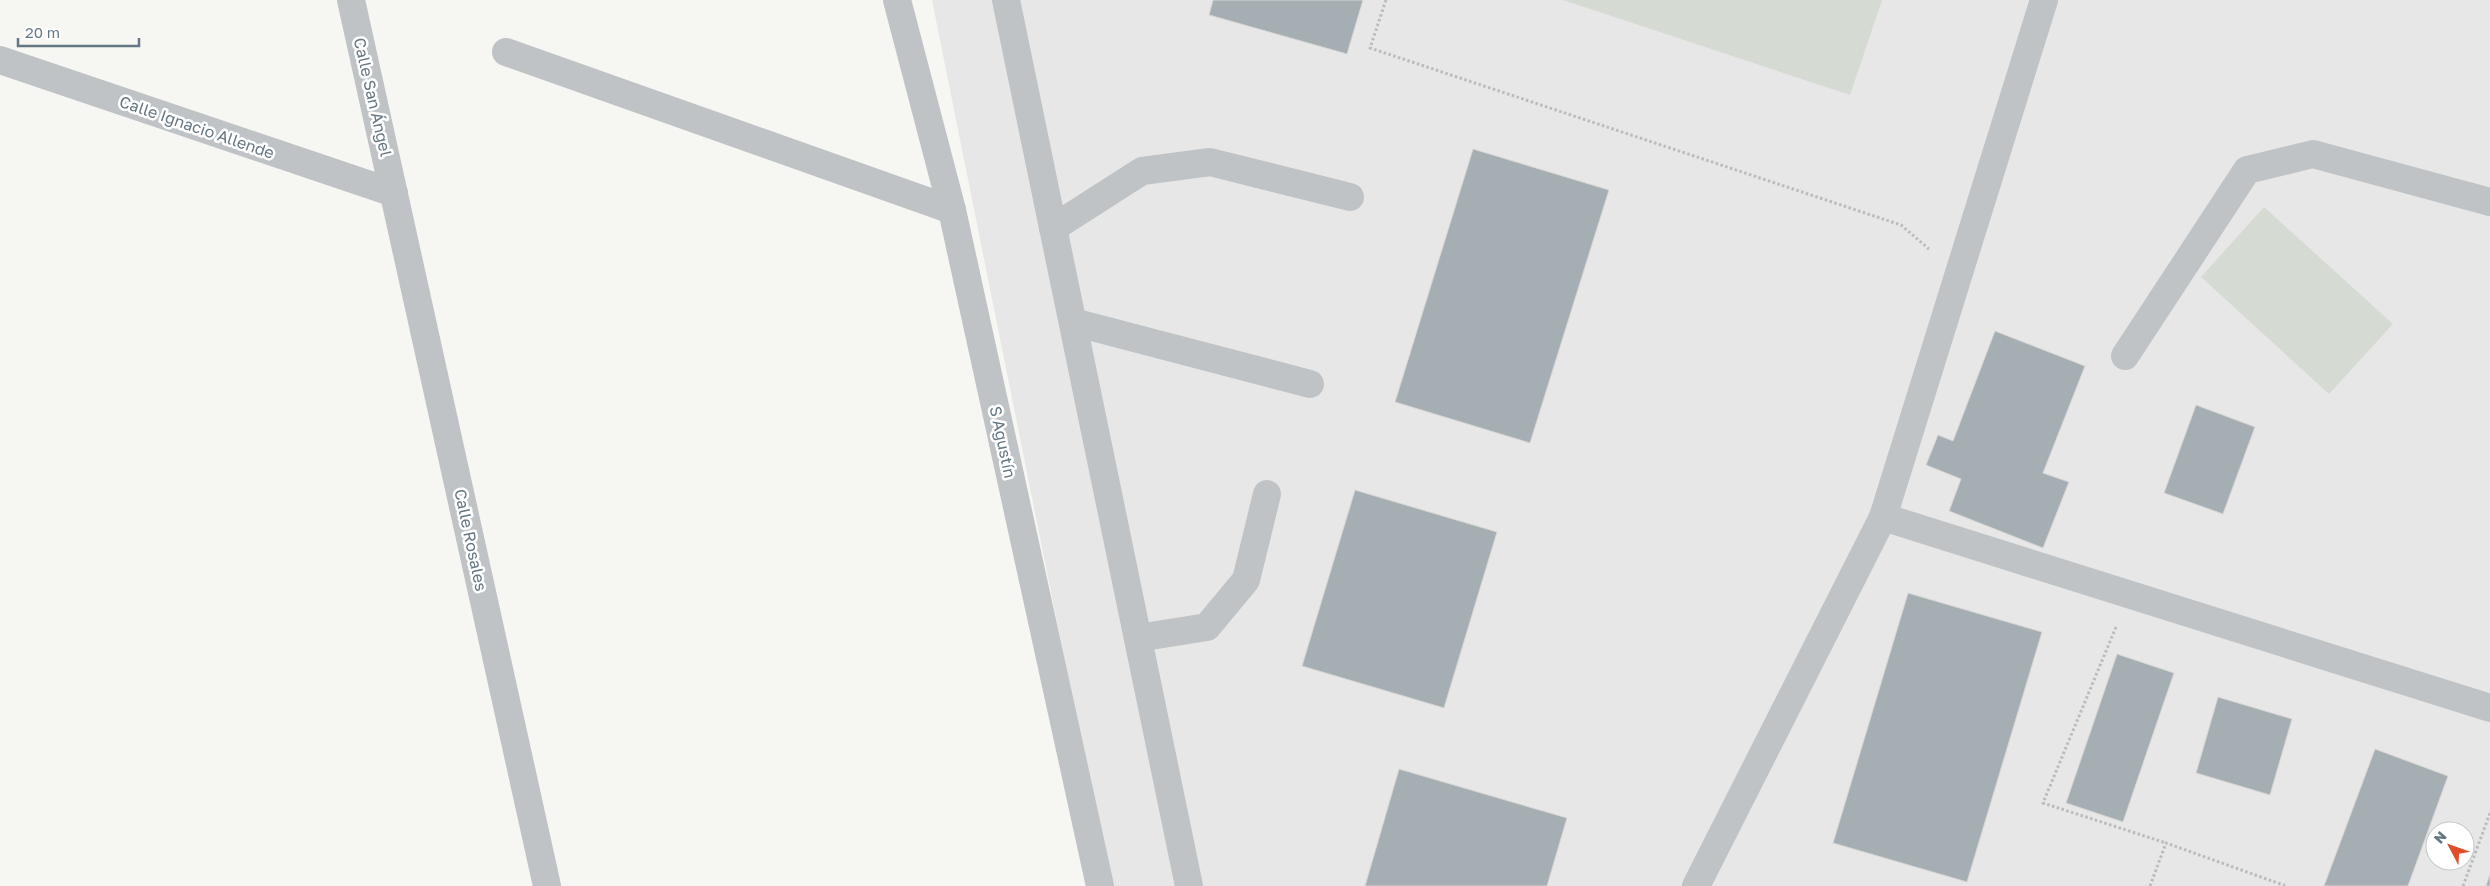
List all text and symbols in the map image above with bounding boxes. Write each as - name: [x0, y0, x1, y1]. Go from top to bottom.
- scale bar: [18, 15, 139, 47]
- text: 20 m: [25, 23, 60, 41]
- street label: Calle San Ángel: [350, 36, 396, 158]
- street label: Calle Ignacio Allende: [117, 91, 277, 163]
- street label: S Agustín: [986, 404, 1020, 480]
- street label: Calle Rosales: [450, 487, 492, 593]
- north arrow: [2425, 821, 2475, 871]
- text: N: [2430, 828, 2450, 847]

